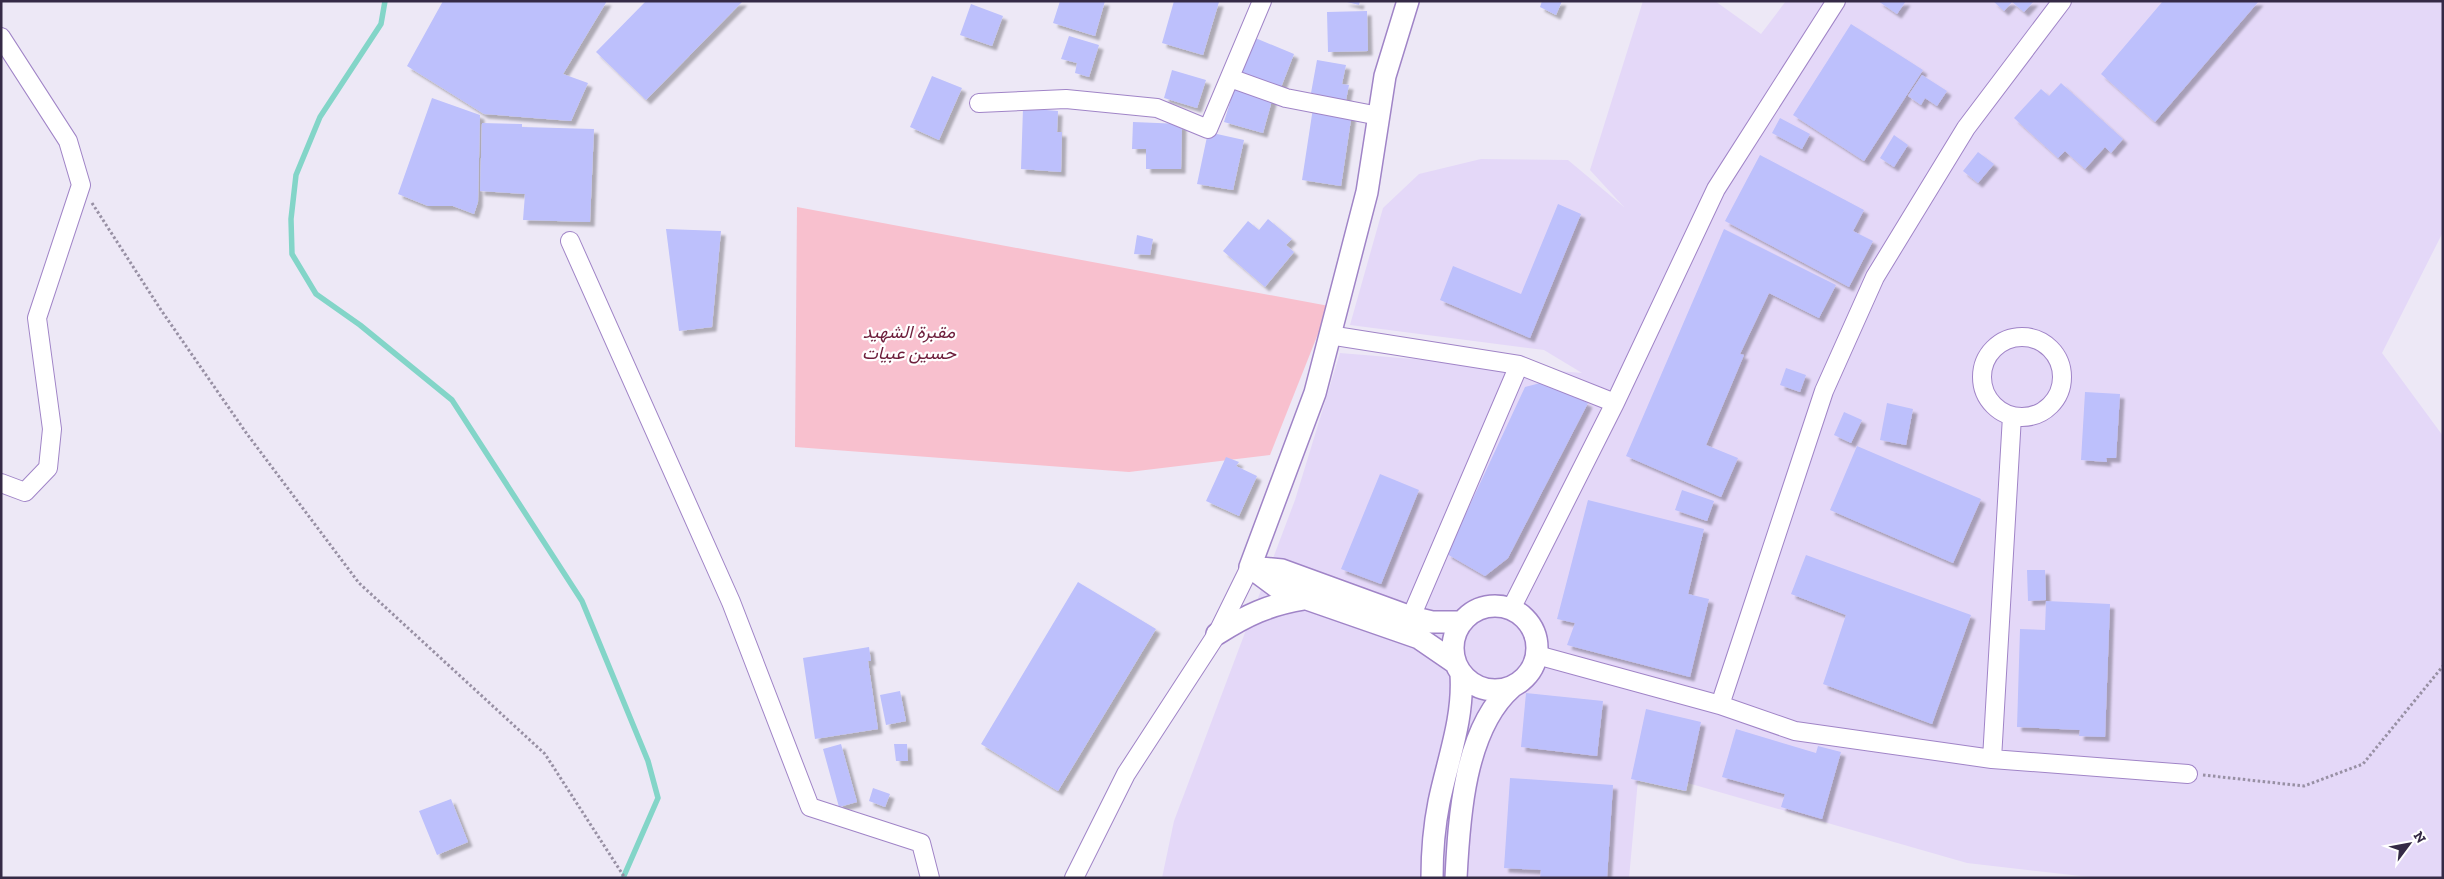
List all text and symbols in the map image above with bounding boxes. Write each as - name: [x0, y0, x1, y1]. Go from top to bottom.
- park label: مقبرة الشهيد حسين عبيات: [862, 321, 957, 364]
- north arrow: [2384, 819, 2434, 869]
- text: N: [2410, 828, 2430, 847]

